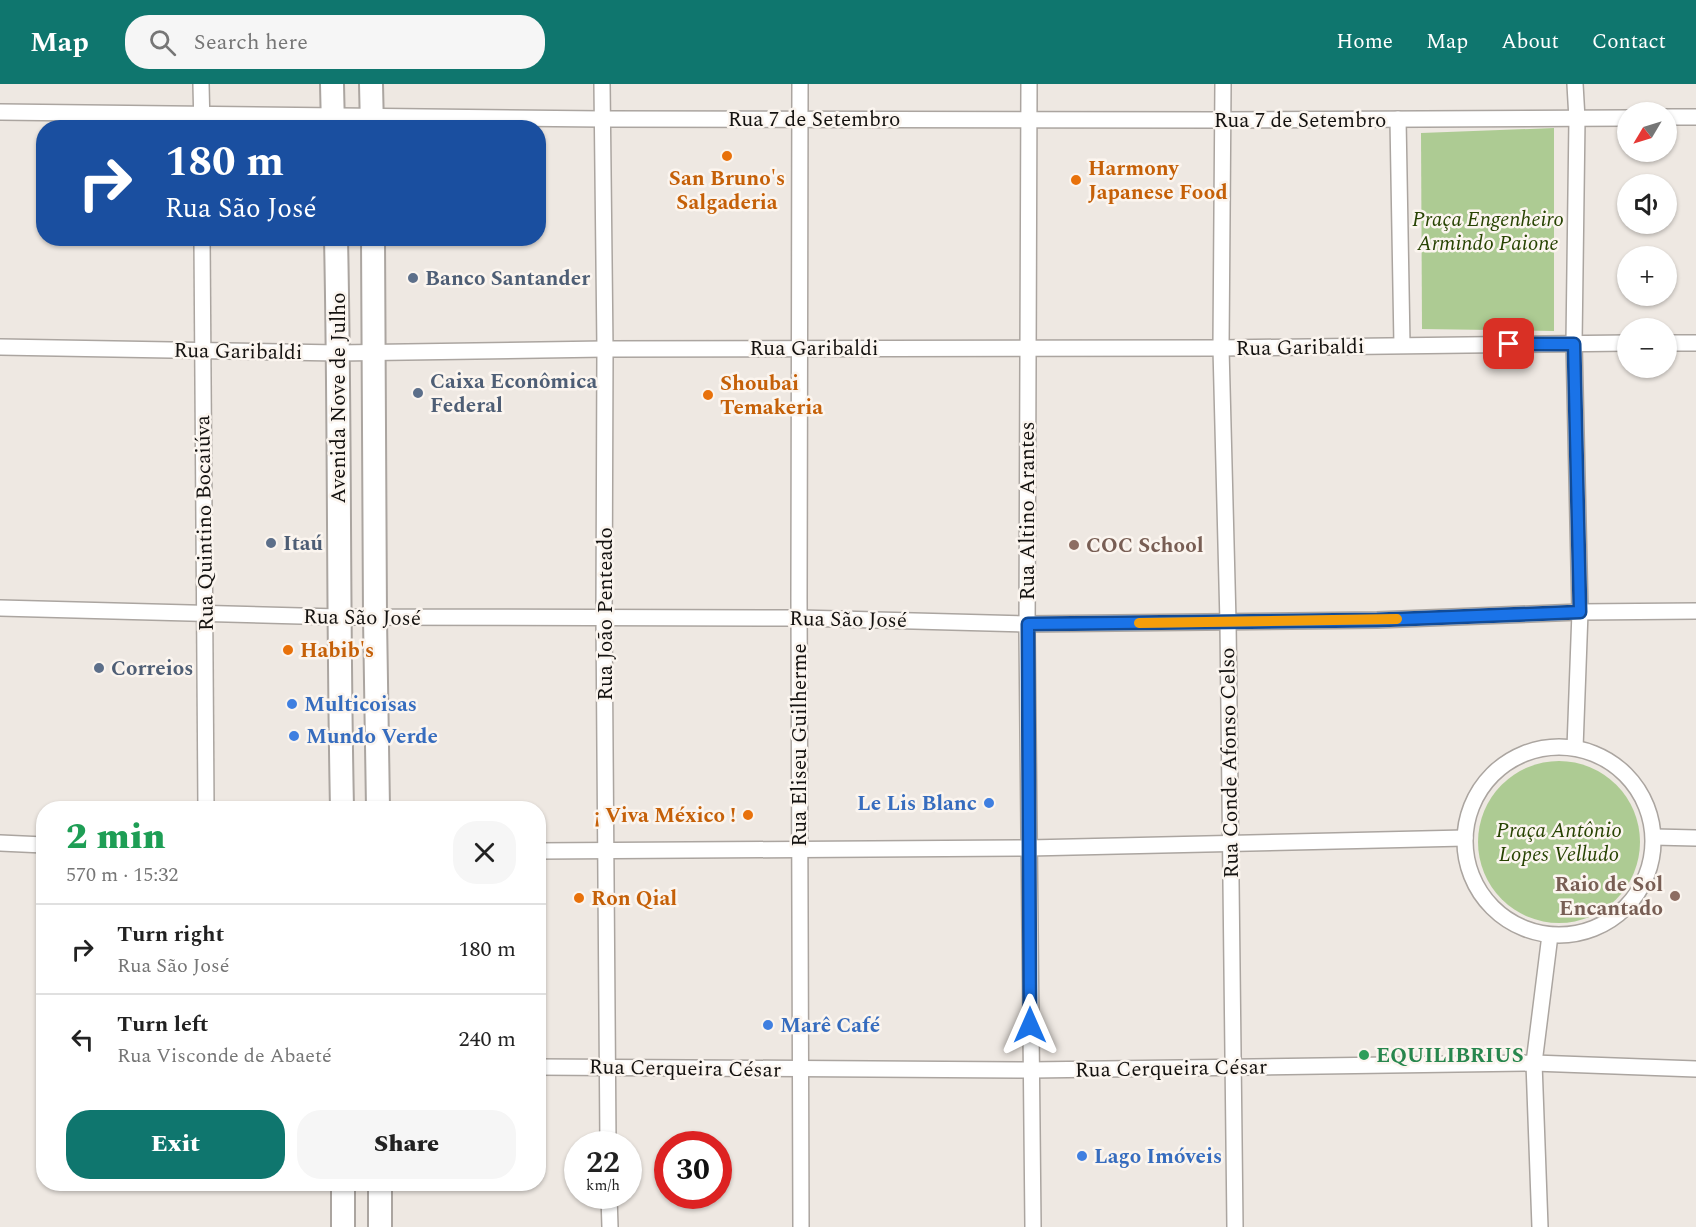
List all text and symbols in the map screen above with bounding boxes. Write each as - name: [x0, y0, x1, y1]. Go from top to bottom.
- search box: [125, 15, 545, 69]
- text: Map: [30, 21, 89, 64]
- icon: search: [146, 26, 179, 59]
- text: Search here: [194, 26, 308, 59]
- text: Home: [1336, 26, 1393, 58]
- text: Map: [1426, 26, 1468, 58]
- text: About: [1501, 26, 1559, 58]
- text: Contact: [1592, 26, 1666, 58]
- north arrow: [1617, 102, 1677, 162]
- map controls: [1617, 102, 1677, 378]
- street label: Rua 7 de Setembro: [728, 104, 900, 136]
- street label: Rua 7 de Setembro: [1214, 105, 1386, 137]
- text: 180 m: [165, 131, 284, 194]
- icon: right: [66, 144, 144, 222]
- marker: San Bruno's Salgaderia: [720, 149, 734, 163]
- place label: Harmony Japanese Food: [1088, 153, 1228, 209]
- place label: San Bruno's Salgaderia: [669, 163, 785, 219]
- marker: Harmony Japanese Food: [1069, 173, 1083, 187]
- button: sound: [1617, 174, 1677, 234]
- text: Rua São José: [165, 188, 317, 230]
- park label: Praça Engenheiro Armindo Paione: [1412, 204, 1564, 260]
- button: +: [1617, 246, 1677, 306]
- place label: Banco Santander: [425, 263, 590, 295]
- marker: Banco Santander: [406, 271, 420, 285]
- street label: Avenida Nove de Julho: [323, 292, 355, 504]
- pin: [1483, 318, 1534, 369]
- button: −: [1617, 318, 1677, 378]
- icon: arrive: [1492, 327, 1525, 360]
- street label: Rua Garibaldi: [1235, 331, 1365, 365]
- street label: Rua Garibaldi: [749, 333, 879, 365]
- street label: Rua Garibaldi: [173, 335, 303, 369]
- place label: Caixa Econômica Federal: [430, 366, 597, 422]
- place label: Shoubai Temakeria: [720, 368, 823, 424]
- marker: Caixa Econômica Federal: [411, 386, 425, 400]
- marker: Shoubai Temakeria: [701, 388, 715, 402]
- street label: Rua Quintino Bocaiúva: [187, 414, 223, 631]
- street label: Rua Altino Arantes: [1012, 421, 1044, 601]
- street label: Rua João Penteado: [590, 527, 622, 701]
- place label: Itaú: [283, 528, 324, 560]
- place label: COC School: [1086, 530, 1204, 562]
- marker: Itaú: [264, 536, 278, 550]
- marker: COC School: [1067, 538, 1081, 552]
- street label: Rua São José: [303, 601, 421, 635]
- street label: Rua São José: [789, 603, 907, 637]
- place label: Habib's: [300, 635, 374, 667]
- marker: Habib's: [281, 643, 295, 657]
- street label: Rua Eliseu Guilherme: [784, 643, 816, 847]
- street label: Rua Conde Afonso Celso: [1212, 647, 1248, 879]
- place label: Correios: [111, 653, 193, 685]
- marker: Correios: [92, 661, 106, 675]
- place label: Multicoisas: [304, 689, 417, 721]
- marker: Multicoisas: [285, 697, 299, 711]
- place label: Mundo Verde: [306, 721, 438, 753]
- marker: Mundo Verde: [287, 729, 301, 743]
- place label: Le Lis Blanc: [857, 788, 977, 820]
- marker: Le Lis Blanc: [982, 796, 996, 810]
- place label: ¡ Viva México !: [594, 800, 736, 832]
- marker: ¡ Viva México !: [741, 808, 755, 822]
- text: 2 min: [66, 810, 166, 865]
- park label: Praça Antônio Lopes Velludo: [1496, 815, 1622, 871]
- button: close: [453, 821, 516, 884]
- text: 570 m · 15:32: [66, 860, 178, 890]
- place label: Raio de Sol Encantado: [1555, 869, 1663, 925]
- place label: Ron Qial: [591, 883, 677, 915]
- marker: Raio de Sol Encantado: [1668, 889, 1682, 903]
- marker: Ron Qial: [572, 891, 586, 905]
- text: Turn right: [117, 918, 224, 951]
- icon: right: [66, 933, 99, 966]
- text: 180 m: [459, 933, 516, 966]
- text: Rua São José: [117, 951, 229, 981]
- position arrow: [998, 993, 1062, 1057]
- text: Turn left: [117, 1008, 209, 1041]
- place label: Marê Café: [780, 1010, 880, 1042]
- marker: Marê Café: [761, 1018, 775, 1032]
- icon: left: [66, 1023, 99, 1056]
- text: 240 m: [459, 1023, 516, 1056]
- place label: EQUILIBRIUS: [1376, 1040, 1524, 1072]
- text: Rua Visconde de Abaeté: [117, 1041, 332, 1071]
- marker: EQUILIBRIUS: [1357, 1048, 1371, 1062]
- street label: Rua Cerqueira César: [589, 1051, 781, 1087]
- street label: Rua Cerqueira César: [1075, 1051, 1267, 1087]
- button: Exit: [66, 1110, 285, 1179]
- button: Share: [297, 1110, 516, 1179]
- speed limit sign: 30: [654, 1131, 732, 1209]
- text: 22: [586, 1140, 620, 1186]
- place label: Lago Imóveis: [1094, 1141, 1222, 1173]
- marker: Lago Imóveis: [1075, 1149, 1089, 1163]
- text: km/h: [586, 1174, 620, 1197]

